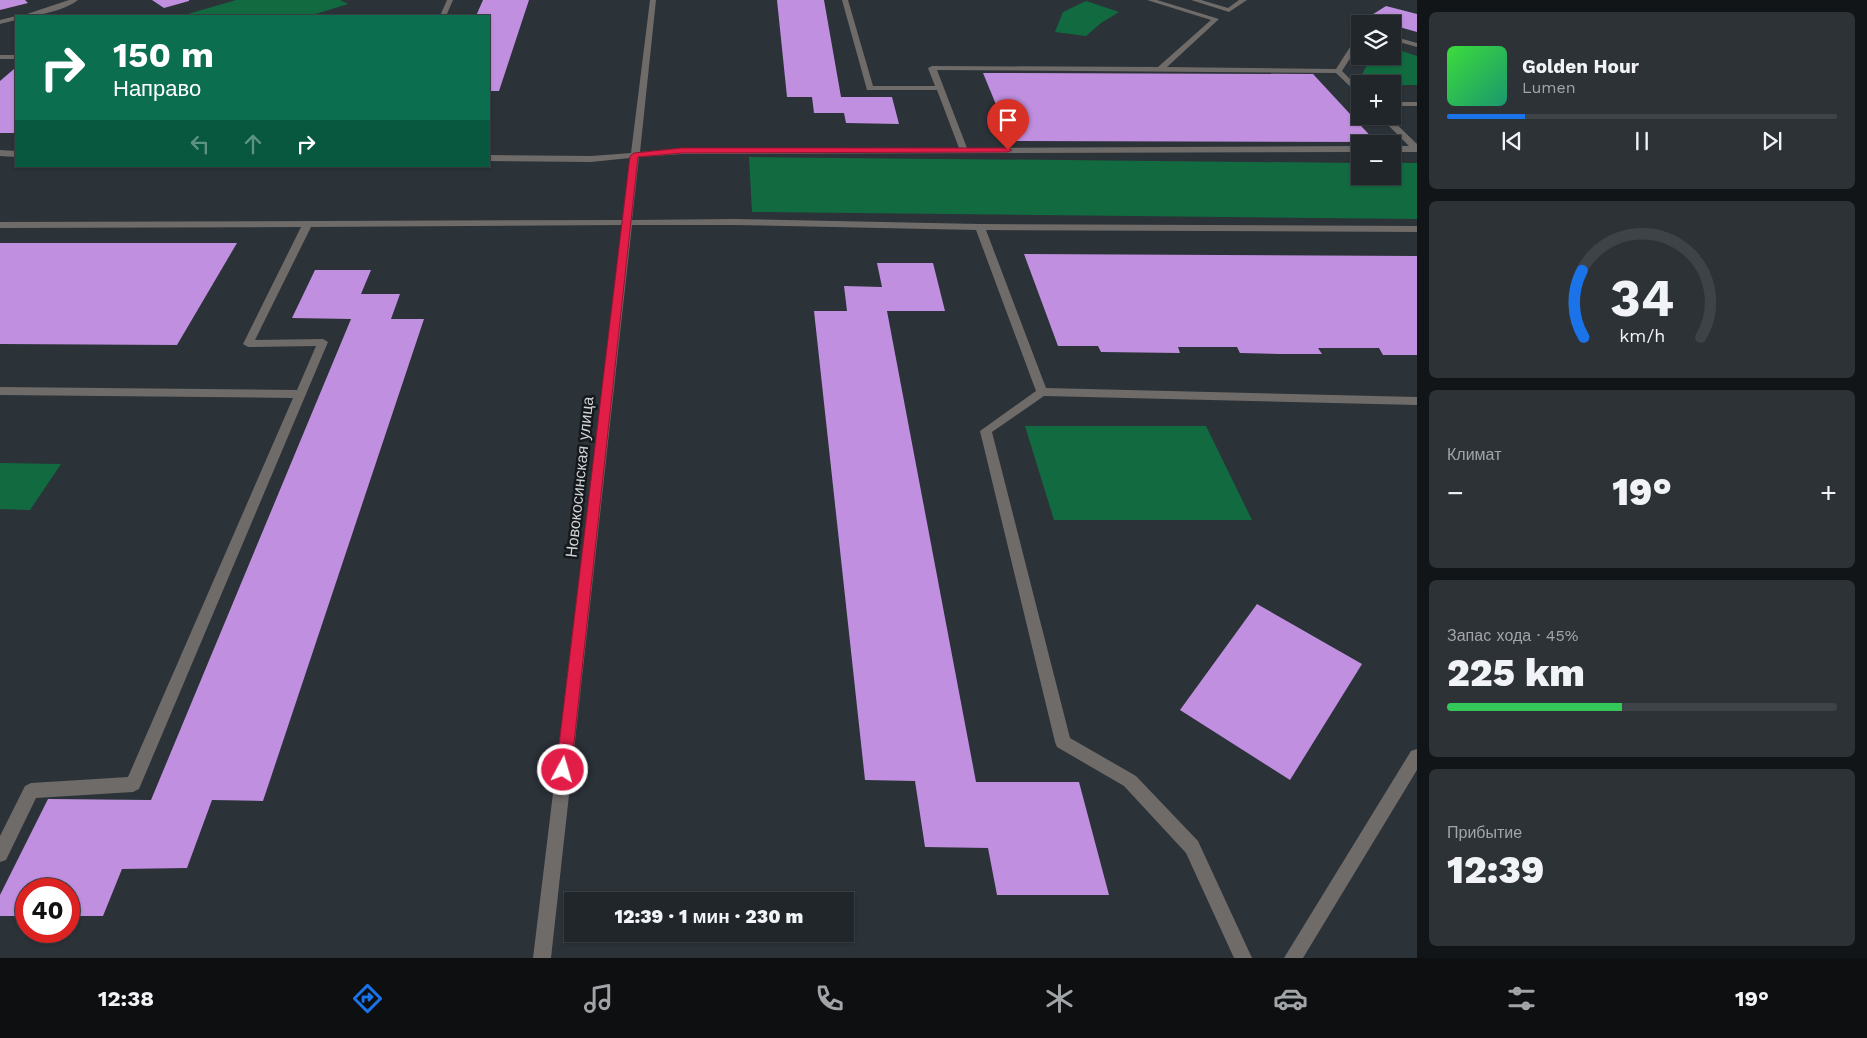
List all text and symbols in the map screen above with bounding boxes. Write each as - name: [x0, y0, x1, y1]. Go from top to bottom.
- map controls: [1351, 15, 1401, 185]
- button: layers: [1351, 15, 1401, 65]
- text: 150 m: [113, 34, 214, 76]
- icon: right: [30, 35, 95, 100]
- text: Golden Hour: [1522, 55, 1639, 78]
- button: +: [1351, 75, 1401, 125]
- text: Направо: [113, 76, 201, 101]
- text: Lumen: [1522, 78, 1576, 97]
- pin: [987, 99, 1029, 150]
- icon: arrive: [994, 106, 1022, 134]
- icon: previous: [1498, 127, 1526, 155]
- icon: pause: [1628, 127, 1656, 155]
- icon: next: [1758, 127, 1786, 155]
- icon: left: [186, 130, 214, 158]
- icon: ahead: [239, 130, 267, 158]
- icon: right: [292, 130, 320, 158]
- button: −: [1351, 135, 1401, 185]
- text: 34: [1610, 268, 1674, 329]
- text: km/h: [1619, 325, 1665, 346]
- street label: Новокосинская улица: [562, 395, 597, 559]
- text: Климат: [1447, 445, 1501, 464]
- text: 19°: [1612, 470, 1672, 514]
- text: −: [1447, 476, 1464, 509]
- text: +: [1820, 476, 1837, 509]
- text: Запас хода · 45%: [1447, 626, 1579, 645]
- text: 225 km: [1447, 651, 1585, 695]
- position arrow: [536, 743, 588, 795]
- text: Прибытие: [1447, 823, 1522, 842]
- text: 12:39: [1447, 848, 1544, 892]
- speed limit sign: 40: [15, 878, 80, 943]
- text: 12:39 · 1 мин · 230 m: [615, 905, 803, 928]
- icon: directions: [350, 981, 385, 1016]
- icon: music: [581, 981, 616, 1016]
- icon: phone: [812, 981, 847, 1016]
- icon: climate: [1042, 981, 1077, 1016]
- icon: car: [1273, 981, 1308, 1016]
- icon: filters: [1504, 981, 1539, 1016]
- text: 12:38: [98, 986, 154, 1011]
- text: 19°: [1735, 986, 1769, 1011]

